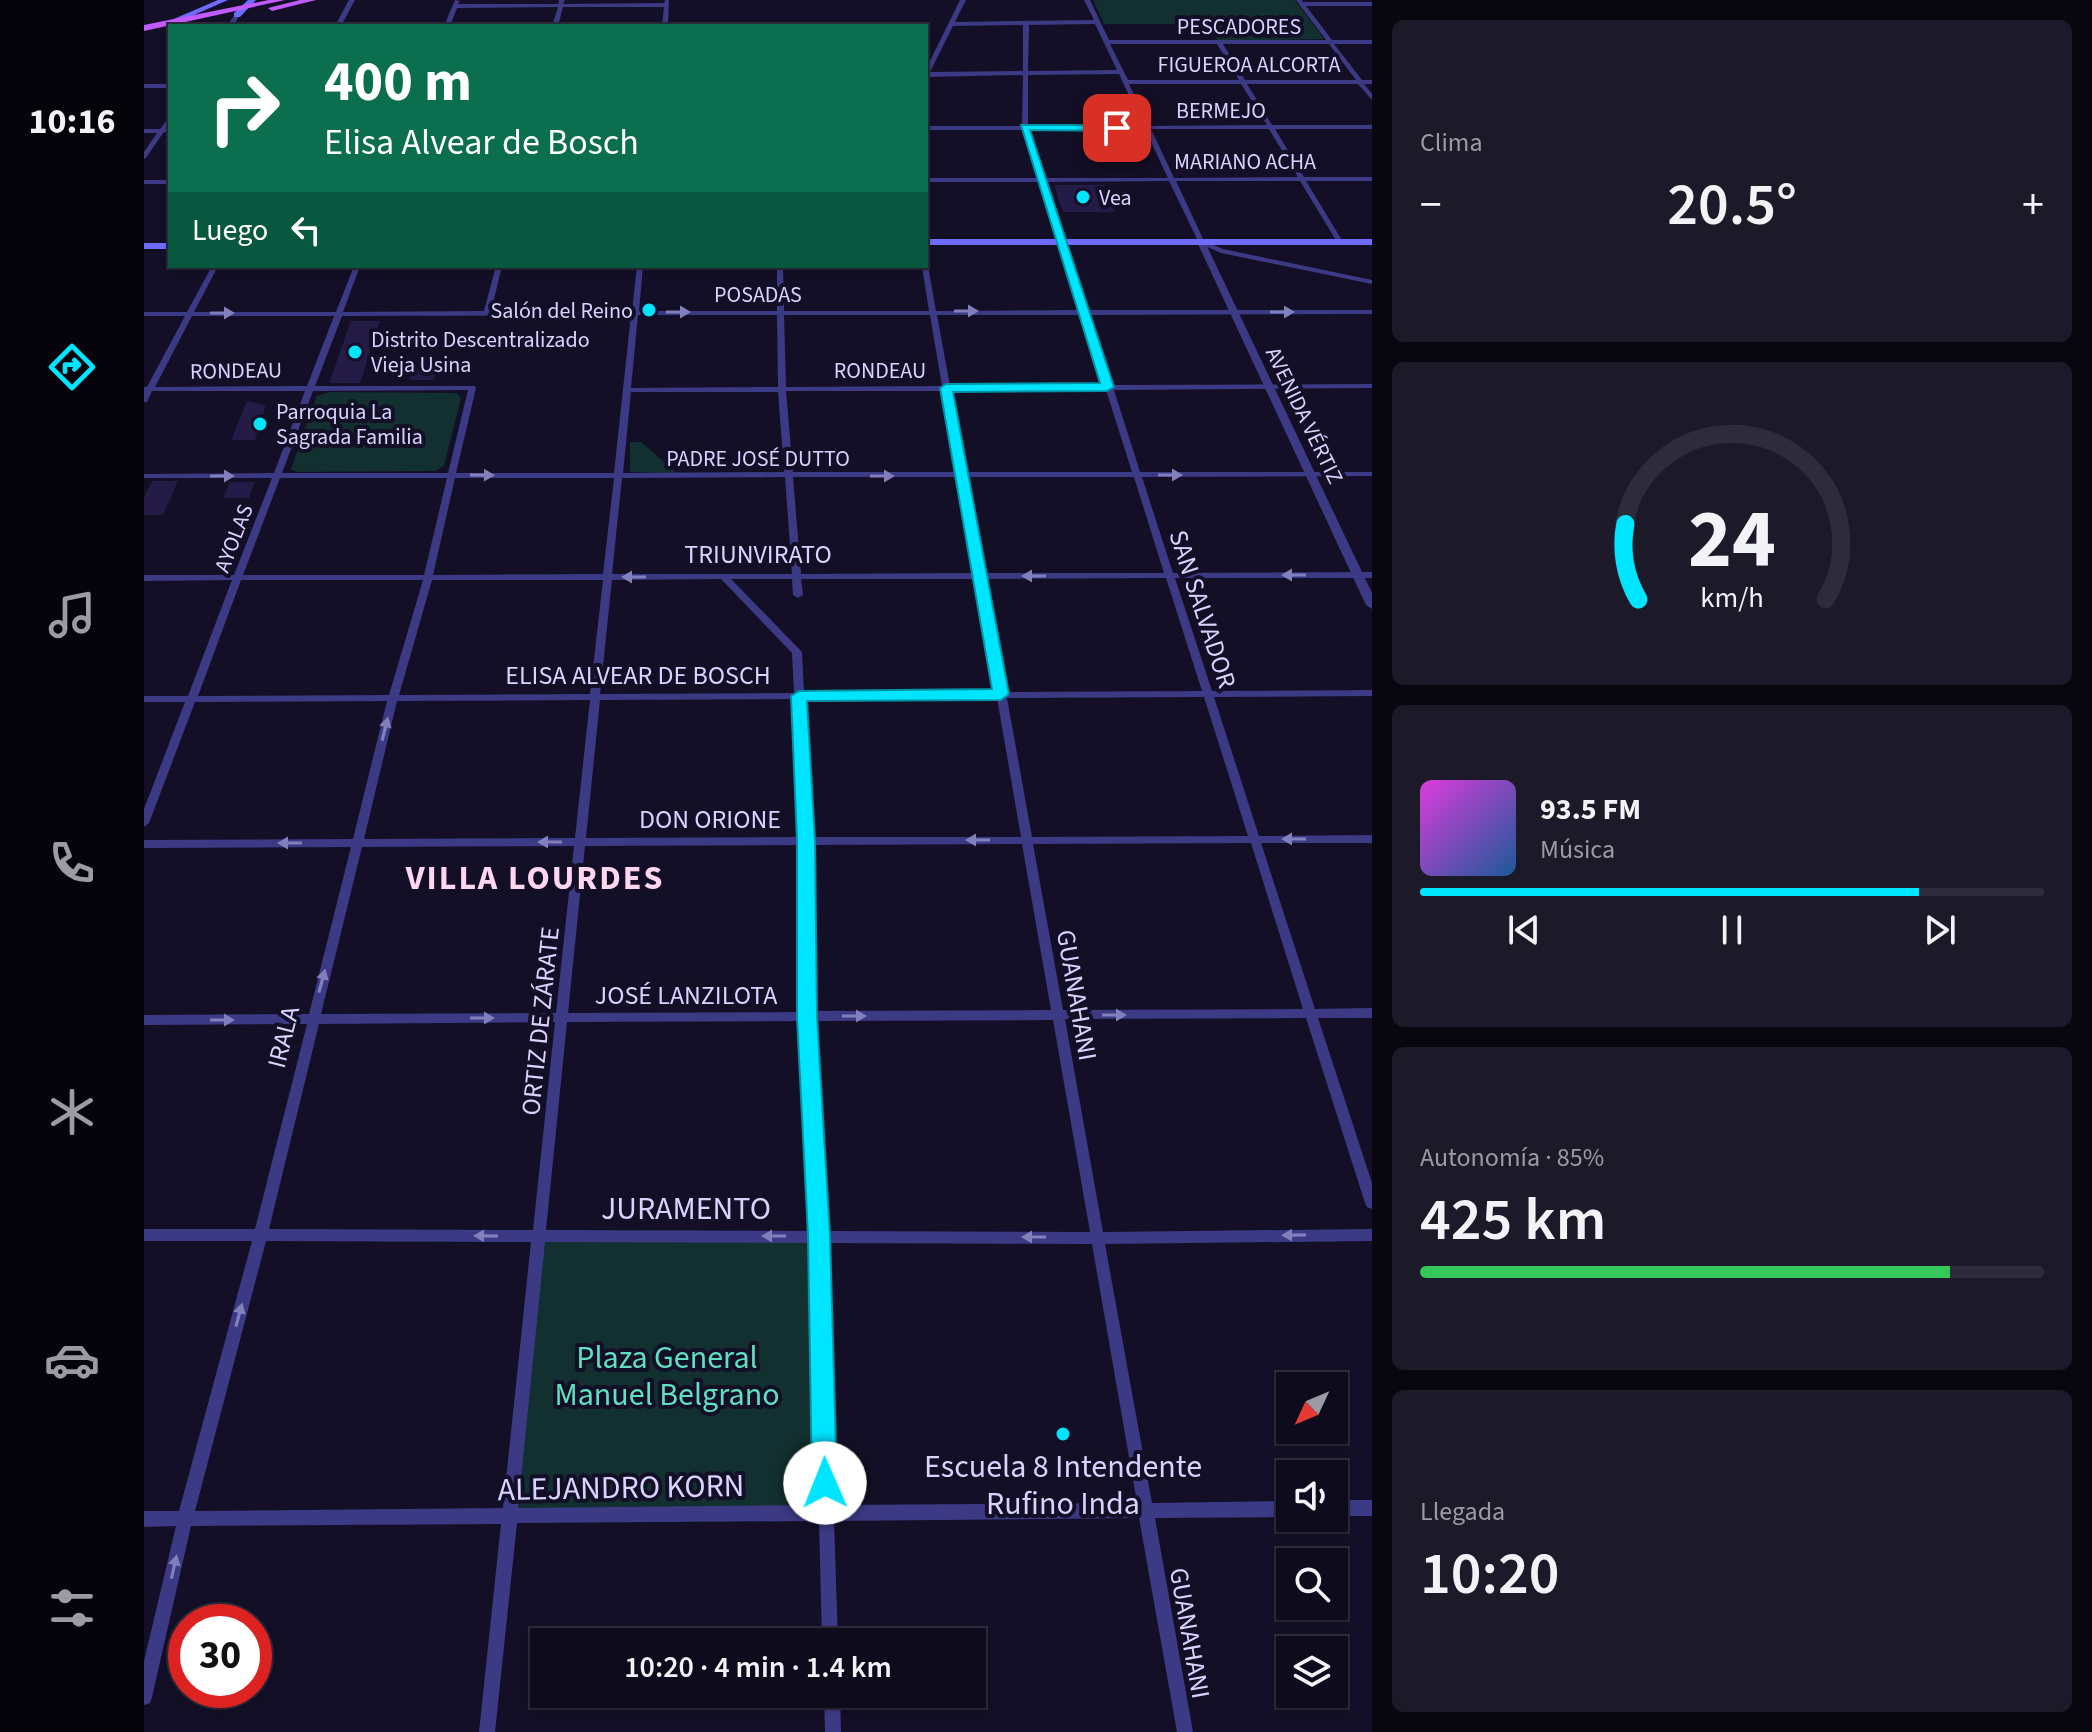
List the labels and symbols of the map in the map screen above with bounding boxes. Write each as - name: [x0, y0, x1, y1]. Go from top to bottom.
- street label: PESCADORES: [1177, 11, 1301, 43]
- street label: FIGUEROA ALCORTA: [1158, 49, 1341, 81]
- pin: [1083, 94, 1151, 162]
- street label: BERMEJO: [1176, 95, 1266, 127]
- street label: MARIANO ACHA: [1174, 146, 1316, 178]
- place label: Vea: [1099, 182, 1132, 214]
- marker: Vea: [1074, 188, 1092, 206]
- street label: POSADAS: [714, 279, 802, 311]
- place label: Salón del Reino: [490, 295, 633, 327]
- marker: Salón del Reino: [640, 301, 658, 319]
- one-way arrow: [954, 305, 979, 317]
- one-way arrow: [666, 306, 691, 318]
- one-way arrow: [1270, 306, 1295, 318]
- one-way arrow: [210, 307, 235, 319]
- place label: Distrito Descentralizado Vieja Usina: [371, 324, 590, 381]
- street label: AVENIDA VÉRTIZ: [1257, 342, 1351, 489]
- marker: Distrito Descentralizado Vieja Usina: [346, 343, 364, 361]
- street label: RONDEAU: [190, 354, 282, 388]
- street label: RONDEAU: [834, 355, 926, 387]
- place label: Parroquia La Sagrada Familia: [276, 396, 423, 453]
- marker: Parroquia La Sagrada Familia: [251, 415, 269, 433]
- street label: PADRE JOSÉ DUTTO: [666, 443, 850, 475]
- one-way arrow: [470, 469, 495, 481]
- one-way arrow: [1158, 469, 1183, 481]
- one-way arrow: [210, 470, 235, 482]
- one-way arrow: [870, 470, 895, 482]
- street label: AYOLAS: [206, 500, 262, 577]
- street label: SAN SALVADOR: [1160, 526, 1246, 693]
- street label: TRIUNVIRATO: [684, 536, 832, 573]
- one-way arrow: [1281, 569, 1306, 581]
- one-way arrow: [1021, 570, 1046, 582]
- one-way arrow: [621, 571, 646, 583]
- street label: ELISA ALVEAR DE BOSCH: [505, 657, 771, 694]
- one-way arrow: [380, 717, 392, 742]
- street label: DON ORIONE: [639, 801, 781, 838]
- one-way arrow: [1281, 833, 1306, 845]
- one-way arrow: [965, 834, 990, 846]
- one-way arrow: [537, 836, 562, 848]
- one-way arrow: [277, 837, 302, 849]
- district label: VILLA LOURDES: [405, 854, 664, 903]
- street label: ORTIZ DE ZÁRATE: [512, 925, 569, 1117]
- street label: GUANAHANI: [1047, 927, 1106, 1063]
- one-way arrow: [316, 969, 328, 994]
- street label: JOSÉ LANZILOTA: [595, 977, 778, 1014]
- street label: IRALA: [258, 1001, 309, 1072]
- one-way arrow: [1102, 1009, 1127, 1021]
- one-way arrow: [842, 1010, 867, 1022]
- one-way arrow: [470, 1012, 495, 1024]
- one-way arrow: [210, 1014, 235, 1026]
- street label: JURAMENTO: [601, 1186, 771, 1232]
- one-way arrow: [1281, 1229, 1306, 1242]
- one-way arrow: [473, 1230, 498, 1242]
- one-way arrow: [761, 1230, 786, 1242]
- one-way arrow: [1021, 1231, 1046, 1243]
- one-way arrow: [234, 1303, 246, 1328]
- park label: Plaza General Manuel Belgrano: [554, 1335, 780, 1418]
- north arrow: [1276, 1372, 1348, 1444]
- marker: Escuela 8 Intendente Rufino Inda: [1054, 1425, 1072, 1443]
- position arrow: [783, 1441, 867, 1525]
- place label: Escuela 8 Intendente Rufino Inda: [924, 1444, 1202, 1527]
- street label: ALEJANDRO KORN: [497, 1463, 745, 1513]
- one-way arrow: [168, 1554, 181, 1579]
- street label: GUANAHANI: [1160, 1565, 1219, 1701]
- speed limit sign: 30: [168, 1604, 272, 1708]

